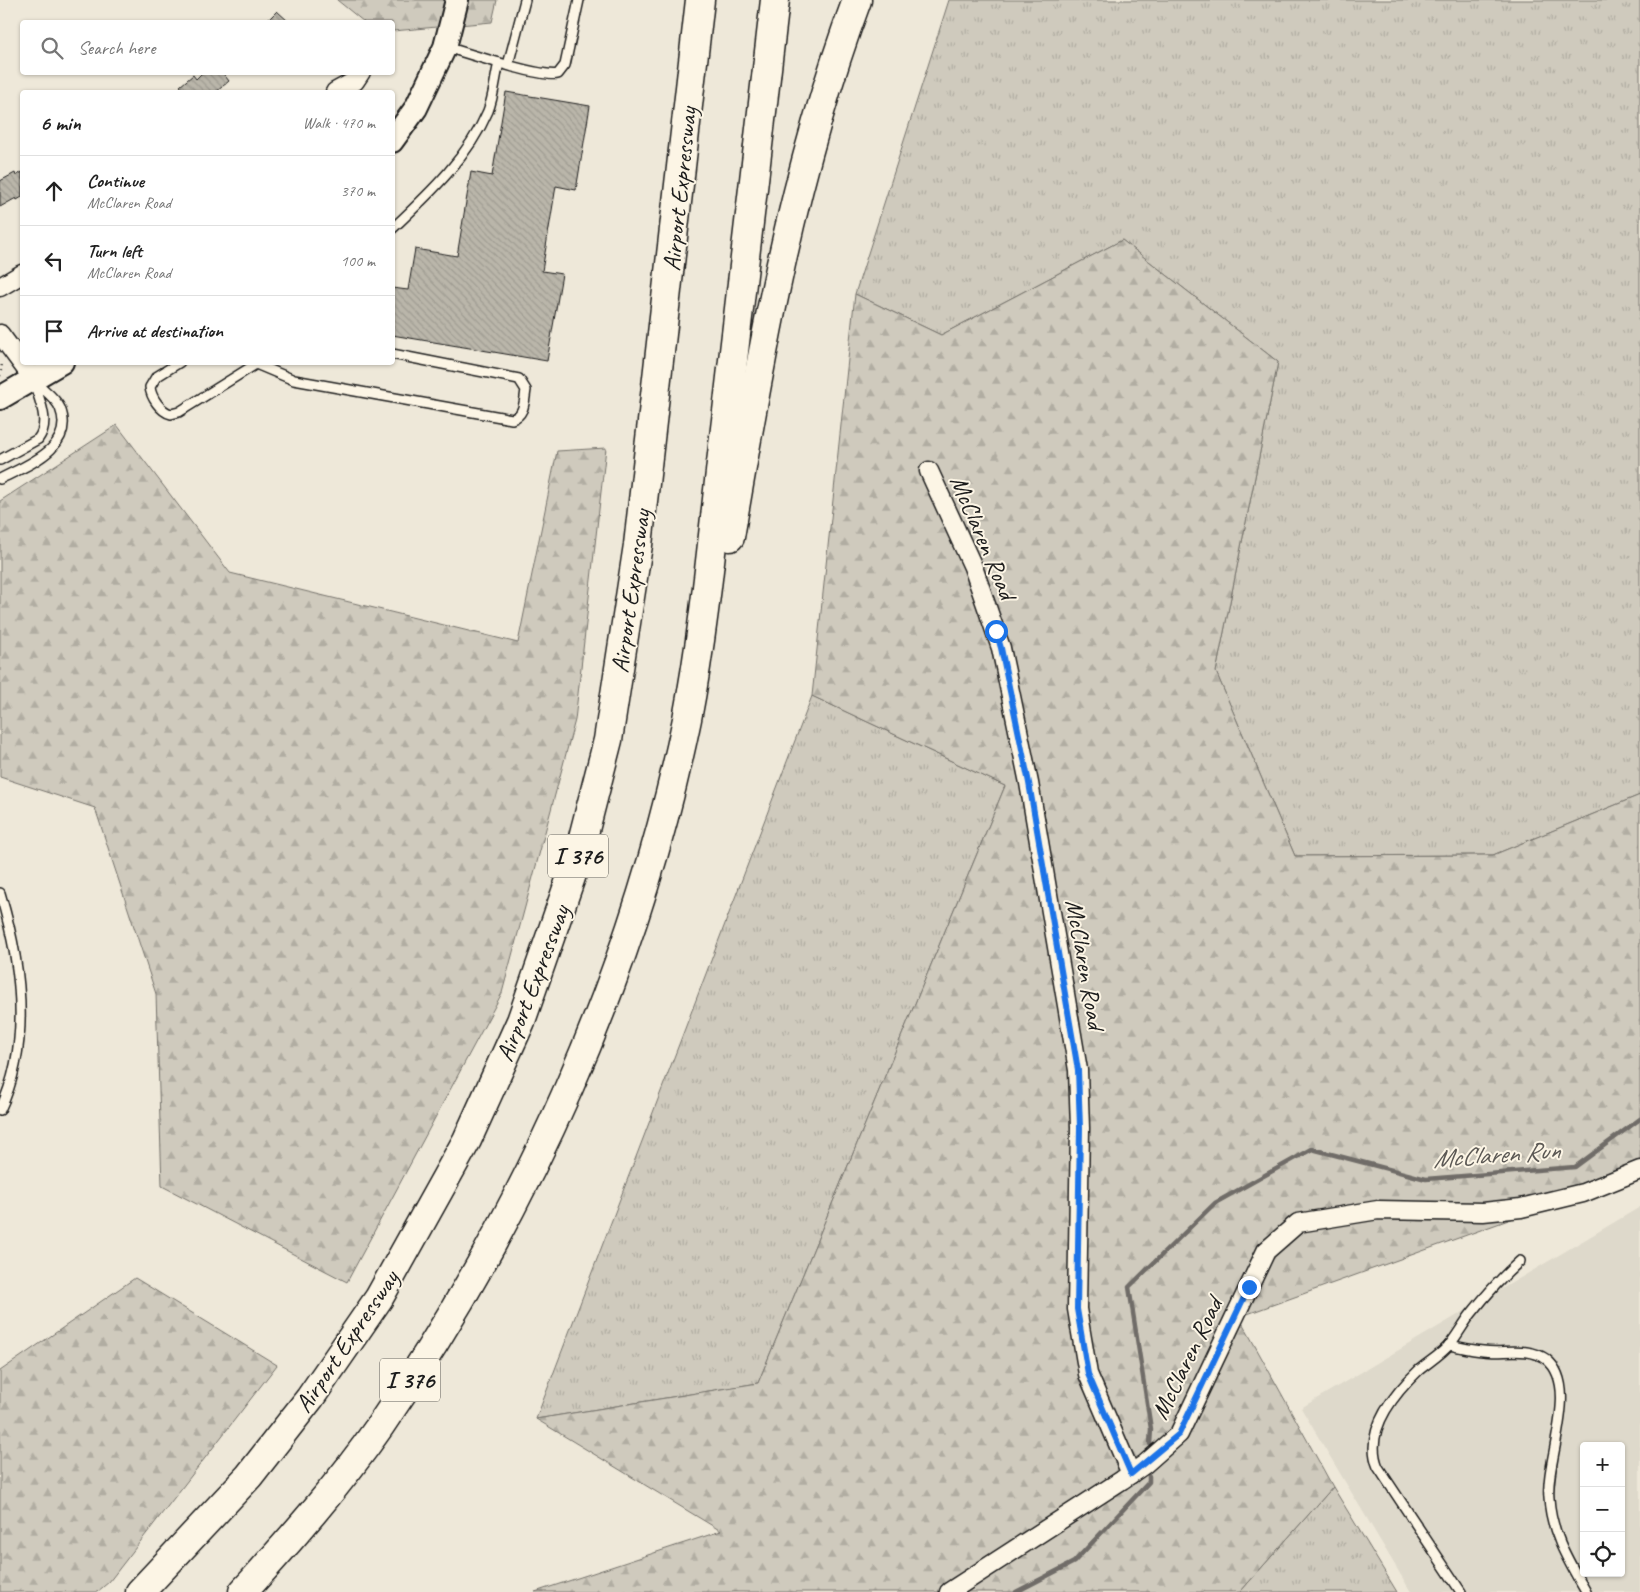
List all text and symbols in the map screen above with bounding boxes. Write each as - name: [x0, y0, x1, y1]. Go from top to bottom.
- search box: [20, 20, 395, 75]
- icon: search: [38, 34, 66, 62]
- text: Search here: [78, 36, 155, 60]
- street label: Airport Expressway: [655, 104, 705, 273]
- text: 6 min: [40, 110, 81, 136]
- text: Walk · 470 m: [303, 113, 375, 133]
- text: Continue: [87, 169, 144, 193]
- icon: ahead: [40, 177, 68, 205]
- text: 370 m: [341, 181, 375, 201]
- text: McClaren Road: [87, 193, 171, 213]
- text: Turn left: [87, 239, 142, 263]
- icon: left: [40, 247, 68, 275]
- text: 100 m: [341, 251, 375, 271]
- text: McClaren Road: [87, 263, 171, 283]
- icon: arrive: [40, 317, 68, 345]
- text: Arrive at destination: [87, 319, 223, 343]
- street label: McClaren Road: [943, 471, 1025, 608]
- street label: Airport Expressway: [604, 506, 659, 675]
- route start: [985, 620, 1008, 643]
- road number: I 376: [548, 834, 608, 878]
- street label: McClaren Road: [1058, 897, 1113, 1036]
- street label: Airport Expressway: [488, 899, 578, 1066]
- water label: McClaren Run: [1432, 1133, 1563, 1175]
- street label: Airport Expressway: [288, 1263, 407, 1419]
- route end: [1238, 1276, 1261, 1299]
- street label: McClaren Road: [1144, 1289, 1232, 1424]
- road number: I 376: [380, 1358, 440, 1402]
- map controls: [1580, 1442, 1625, 1577]
- button: +: [1580, 1442, 1625, 1487]
- button: −: [1580, 1487, 1625, 1532]
- button: locate: [1580, 1532, 1625, 1577]

